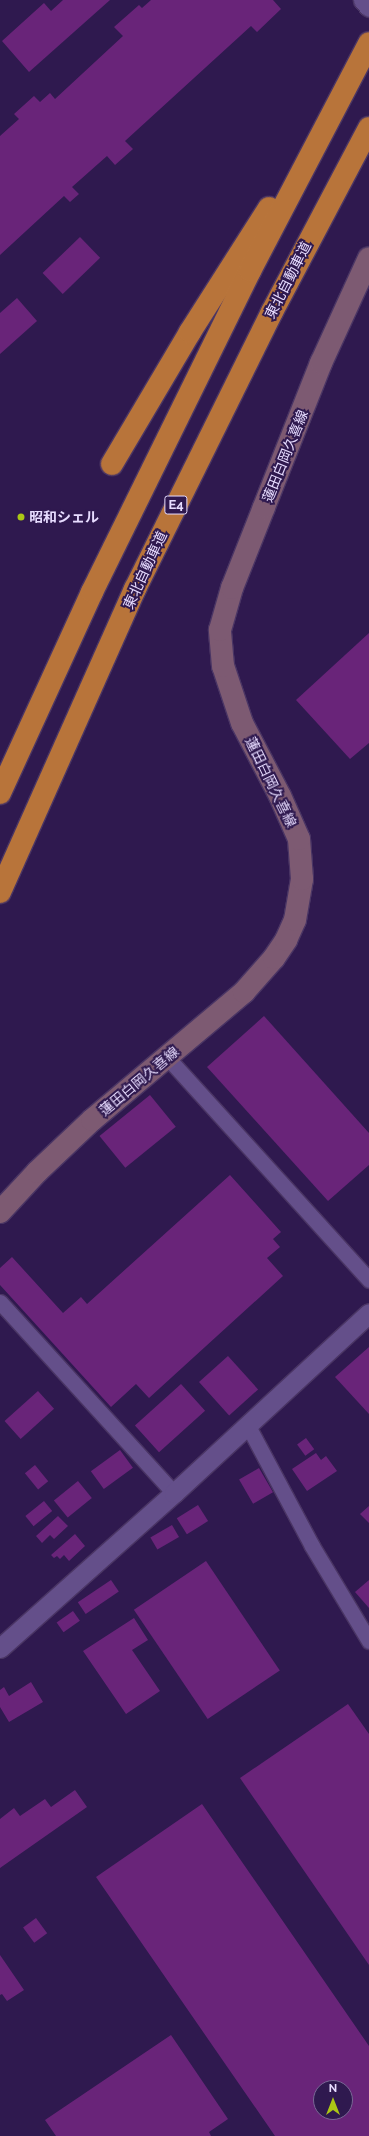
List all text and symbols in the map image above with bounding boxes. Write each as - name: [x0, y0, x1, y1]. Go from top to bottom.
- street label: 東北自動車道: [261, 239, 315, 321]
- street label: 蓮田白岡久喜線: [259, 407, 311, 505]
- road number: E4: [164, 494, 188, 516]
- place label: 昭和シェル: [29, 509, 99, 525]
- marker: 昭和シェル: [16, 512, 26, 522]
- street label: 東北自動車道: [120, 528, 170, 612]
- street label: 蓮田白岡久喜線: [242, 734, 300, 830]
- street label: 蓮田白岡久喜線: [96, 1043, 182, 1119]
- north arrow: [313, 2080, 353, 2120]
- text: N: [329, 2082, 337, 2095]

